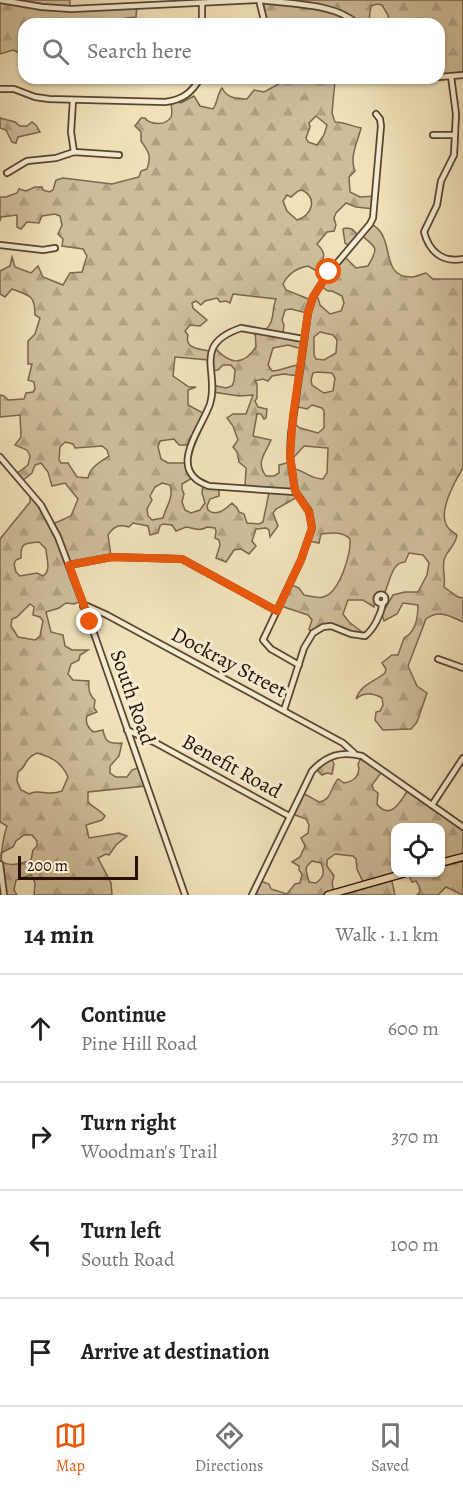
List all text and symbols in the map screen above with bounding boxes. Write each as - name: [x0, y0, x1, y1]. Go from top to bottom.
- search box: [18, 18, 445, 84]
- icon: search: [39, 35, 72, 68]
- text: Search here: [87, 36, 192, 66]
- route start: [315, 258, 341, 284]
- route end: [76, 608, 102, 634]
- street label: Dockray Street: [166, 620, 292, 704]
- street label: South Road: [104, 646, 163, 749]
- street label: Benefit Road: [177, 727, 287, 805]
- map controls: [391, 823, 445, 877]
- button: locate: [391, 823, 445, 877]
- scale bar: [18, 853, 138, 880]
- text: 200 m: [27, 855, 68, 877]
- text: 14 min: [24, 917, 94, 952]
- text: Walk · 1.1 km: [336, 921, 439, 948]
- text: Continue: [81, 1000, 166, 1030]
- icon: ahead: [24, 1012, 57, 1045]
- text: 600 m: [388, 1015, 439, 1042]
- text: Pine Hill Road: [81, 1030, 197, 1057]
- text: Turn right: [81, 1108, 177, 1138]
- icon: right: [24, 1120, 57, 1153]
- text: 370 m: [391, 1123, 439, 1150]
- text: Woodman's Trail: [81, 1138, 217, 1165]
- text: Turn left: [81, 1216, 161, 1246]
- icon: left: [24, 1228, 57, 1261]
- text: 100 m: [390, 1231, 439, 1258]
- text: South Road: [81, 1246, 175, 1273]
- icon: arrive: [24, 1336, 57, 1369]
- text: Arrive at destination: [81, 1337, 270, 1367]
- tab: Map: [54, 1419, 87, 1477]
- tab: Directions: [195, 1419, 263, 1477]
- tab: Saved: [371, 1419, 409, 1477]

